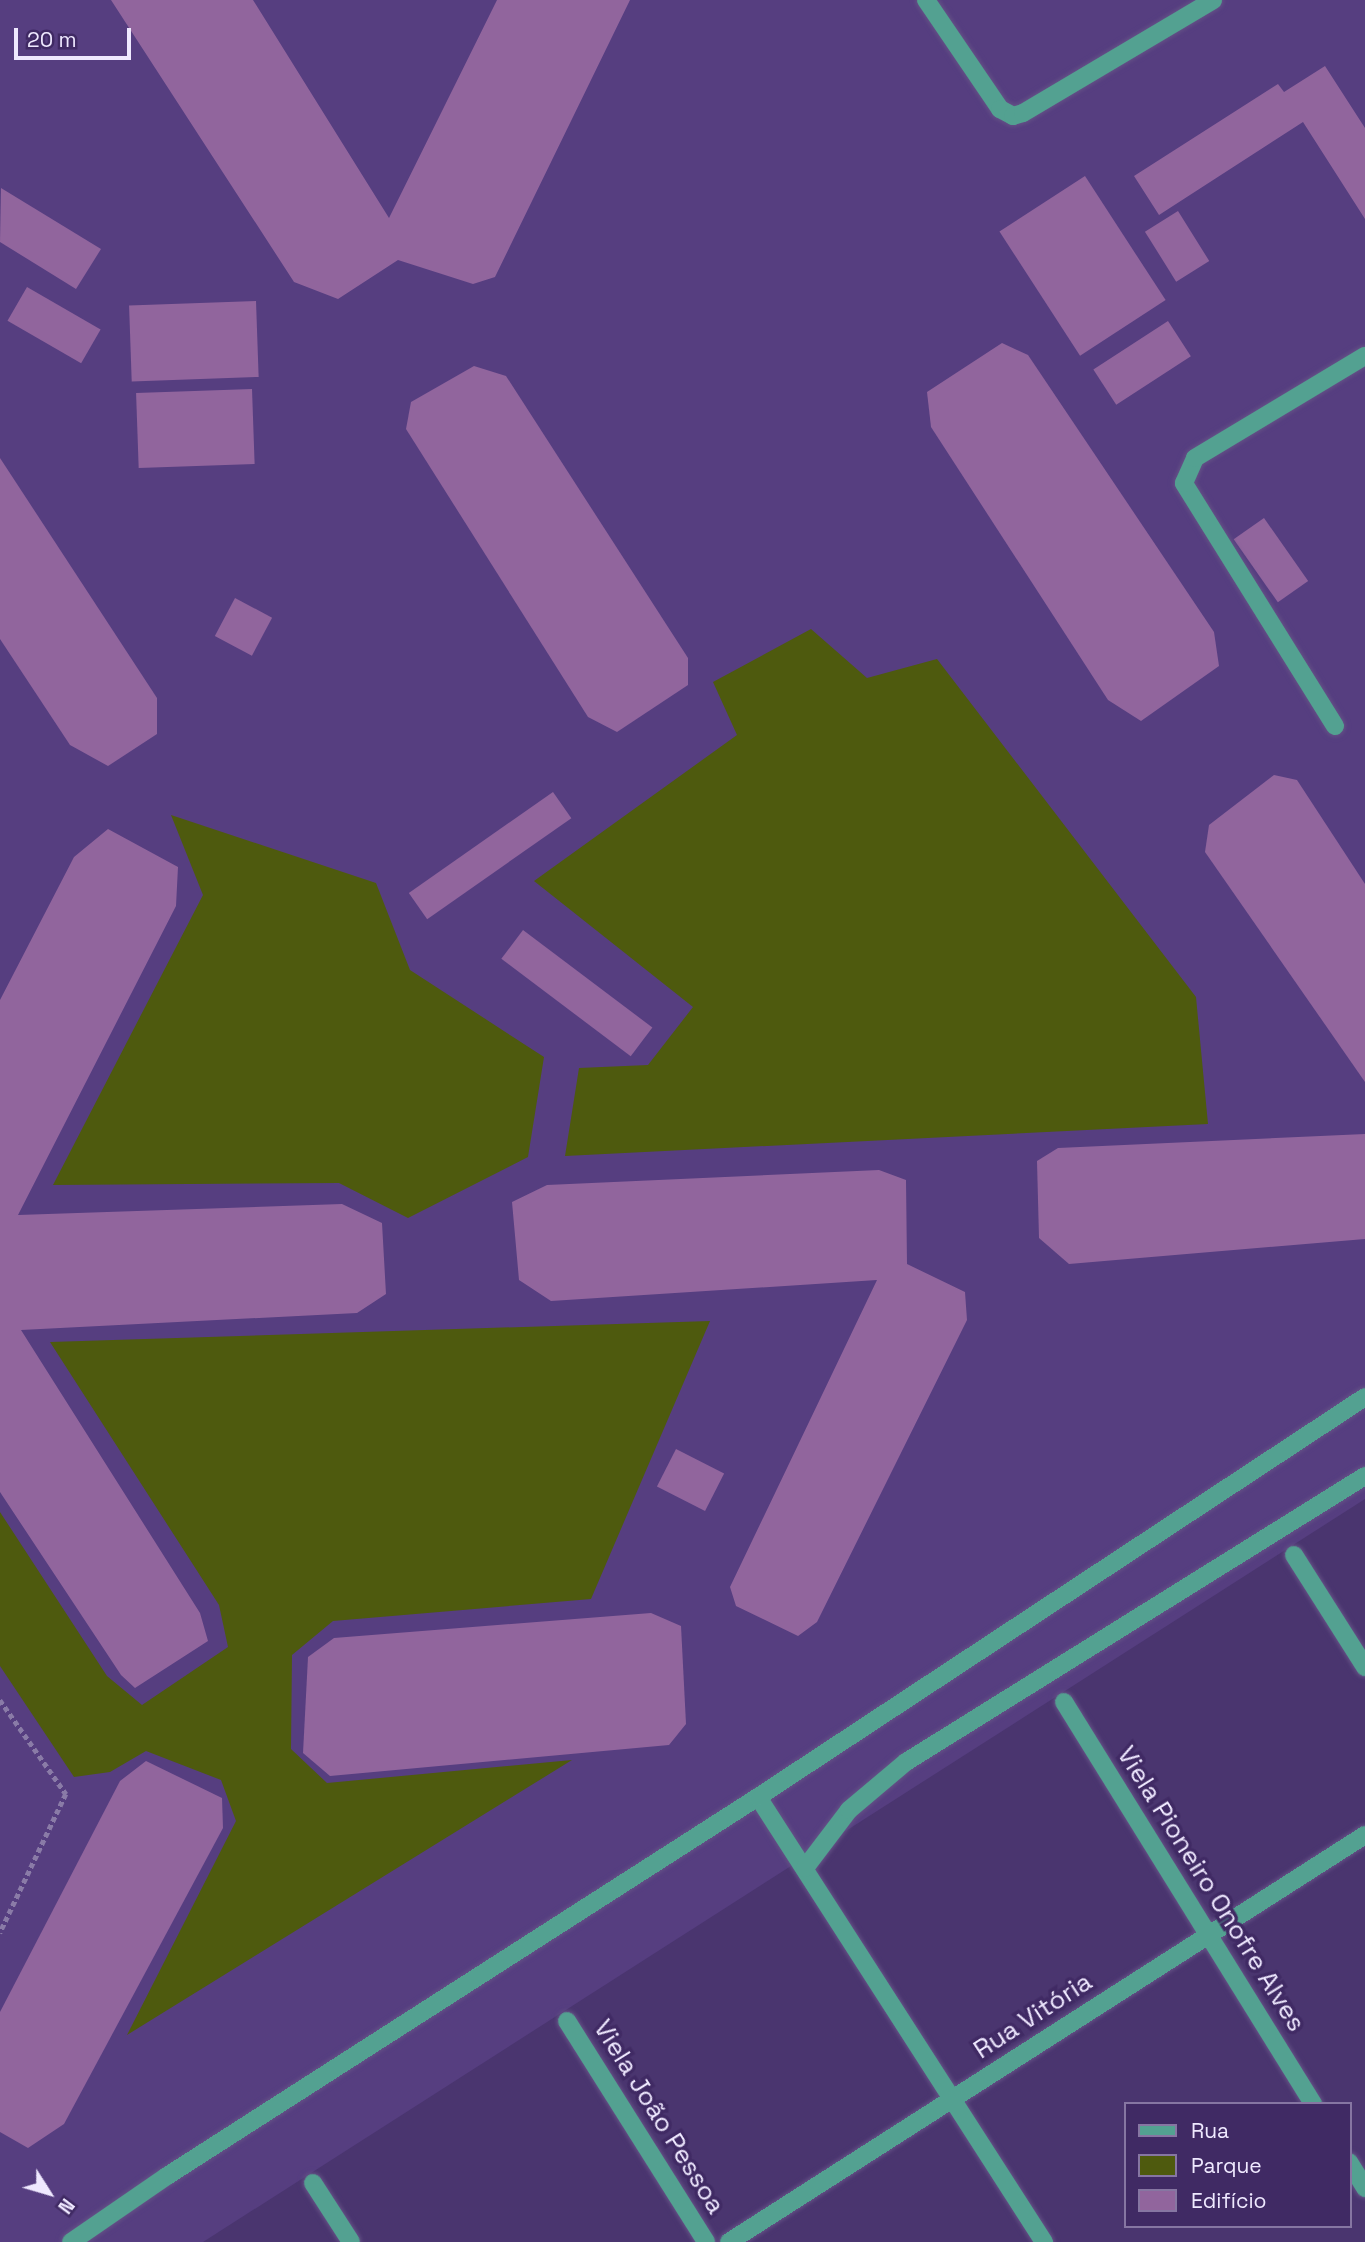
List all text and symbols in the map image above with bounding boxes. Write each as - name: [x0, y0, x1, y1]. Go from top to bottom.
- scale bar: [18, 14, 135, 58]
- text: 20 m: [27, 26, 77, 53]
- street label: Viela Pioneiro Onofre Alves: [1110, 1740, 1312, 2038]
- street label: Rua Vitória: [968, 1966, 1098, 2066]
- street label: Viela João Pessoa: [587, 2014, 731, 2220]
- legend: [1124, 2102, 1351, 2228]
- text: Rua: [1191, 2117, 1229, 2144]
- text: Parque: [1191, 2152, 1262, 2179]
- north arrow: [14, 2158, 84, 2228]
- text: Edifício: [1191, 2187, 1267, 2214]
- text: N: [52, 2193, 80, 2219]

